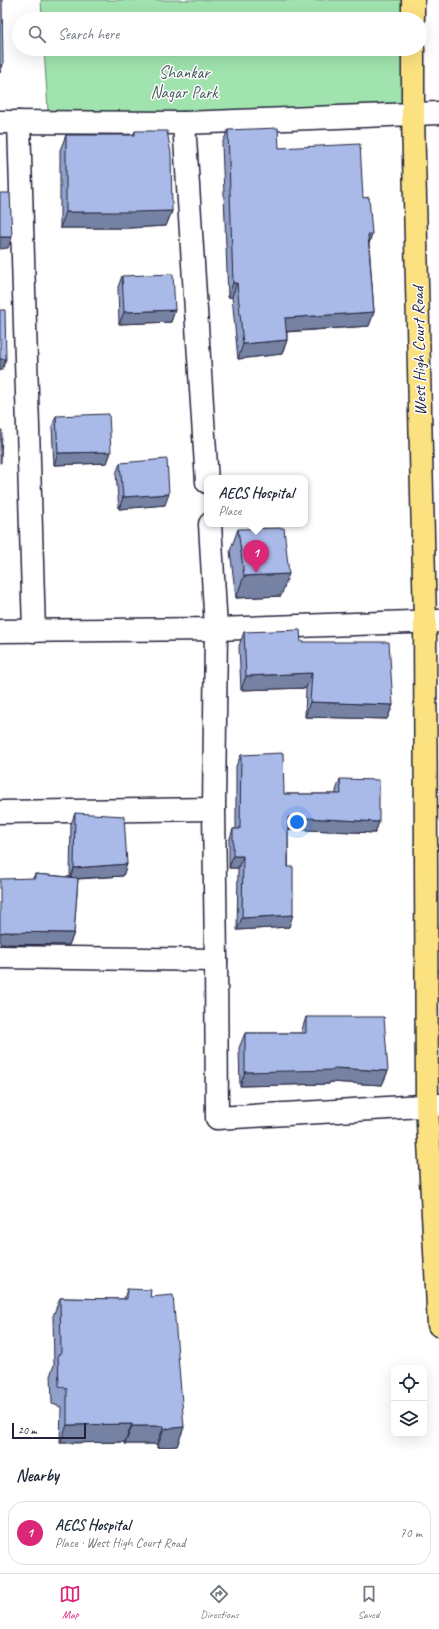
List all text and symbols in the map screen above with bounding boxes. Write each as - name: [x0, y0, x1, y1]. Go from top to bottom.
- search box: [12, 12, 427, 56]
- icon: search: [26, 23, 48, 45]
- text: Search here: [58, 25, 119, 44]
- park label: Shankar Nagar Park: [150, 62, 219, 103]
- street label: West High Court Road: [407, 284, 431, 416]
- popup: [204, 475, 308, 527]
- text: AECS Hospital: [218, 484, 294, 503]
- text: Place: [218, 503, 241, 519]
- pin: 1: [243, 540, 269, 573]
- your location: [287, 812, 307, 832]
- map controls: [391, 1365, 427, 1437]
- button: locate: [391, 1365, 427, 1401]
- button: layers: [391, 1401, 427, 1437]
- scale bar: [12, 1421, 86, 1440]
- text: 20 m: [18, 1423, 37, 1437]
- text: Nearby: [16, 1465, 59, 1486]
- text: AECS Hospital: [55, 1516, 130, 1535]
- text: 1: [27, 1525, 33, 1541]
- text: 70 m: [400, 1525, 422, 1541]
- text: Place · West High Court Road: [55, 1535, 185, 1551]
- tab: Map: [59, 1583, 81, 1621]
- tab: Directions: [200, 1583, 239, 1621]
- tab: Saved: [358, 1583, 380, 1621]

